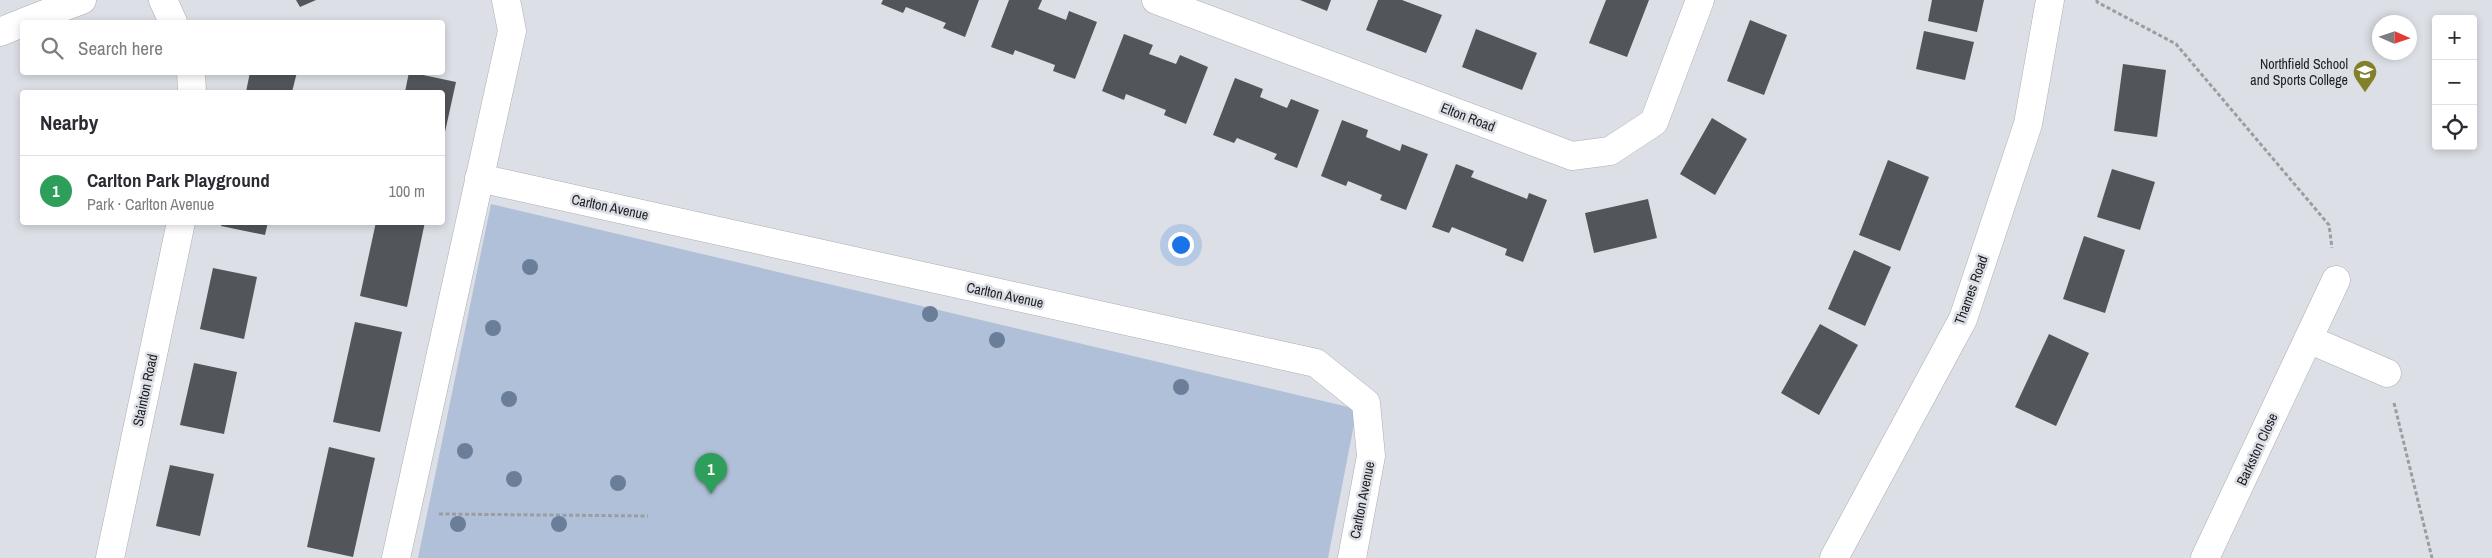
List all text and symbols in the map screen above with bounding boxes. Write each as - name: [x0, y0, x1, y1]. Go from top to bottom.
- north arrow: [2372, 15, 2417, 60]
- map controls: [2432, 15, 2477, 150]
- button: +: [2432, 15, 2477, 60]
- search box: [20, 20, 445, 75]
- icon: search: [38, 34, 66, 62]
- text: Search here: [78, 35, 163, 61]
- place label: Northfield School and Sports College: [2250, 55, 2348, 89]
- school or university icon: Northfield School and Sports College: [2352, 59, 2378, 93]
- button: −: [2432, 60, 2477, 105]
- street label: Elton Road: [1438, 98, 1498, 136]
- button: locate: [2432, 105, 2477, 150]
- text: Nearby: [40, 108, 98, 137]
- text: Carlton Park Playground: [87, 167, 270, 193]
- text: 1: [52, 180, 60, 202]
- text: 100 m: [389, 180, 425, 202]
- street label: Carlton Avenue: [570, 190, 650, 224]
- text: Park · Carlton Avenue: [87, 193, 214, 215]
- your location: [1168, 232, 1194, 258]
- street label: Thames Road: [1950, 253, 1992, 327]
- street label: Carlton Avenue: [965, 278, 1045, 312]
- street label: Stainton Road: [129, 352, 161, 428]
- street label: Barkston Close: [2232, 410, 2282, 488]
- pin: 1: [695, 453, 727, 494]
- street label: Carlton Avenue: [1346, 460, 1378, 540]

